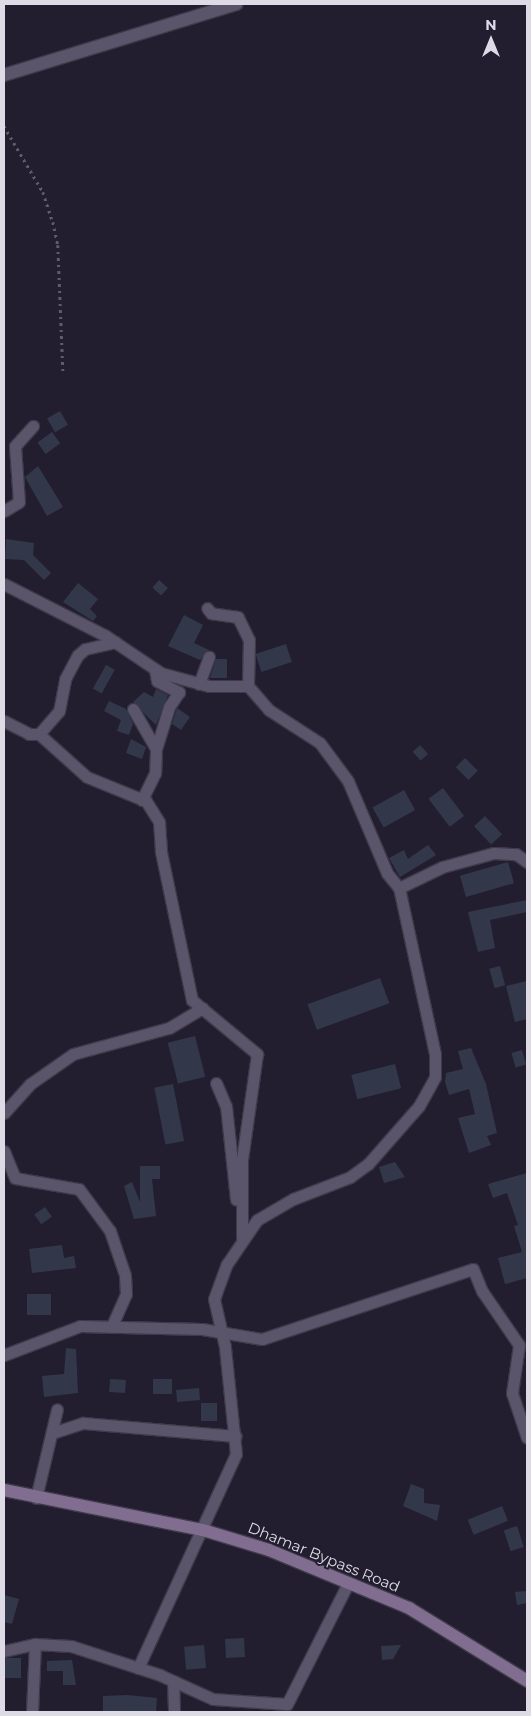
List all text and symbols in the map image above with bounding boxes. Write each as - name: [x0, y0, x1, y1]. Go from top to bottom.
- north arrow: [466, 15, 516, 65]
- text: N: [485, 16, 497, 34]
- street label: Dhamar Bypass Road: [245, 1518, 403, 1596]

